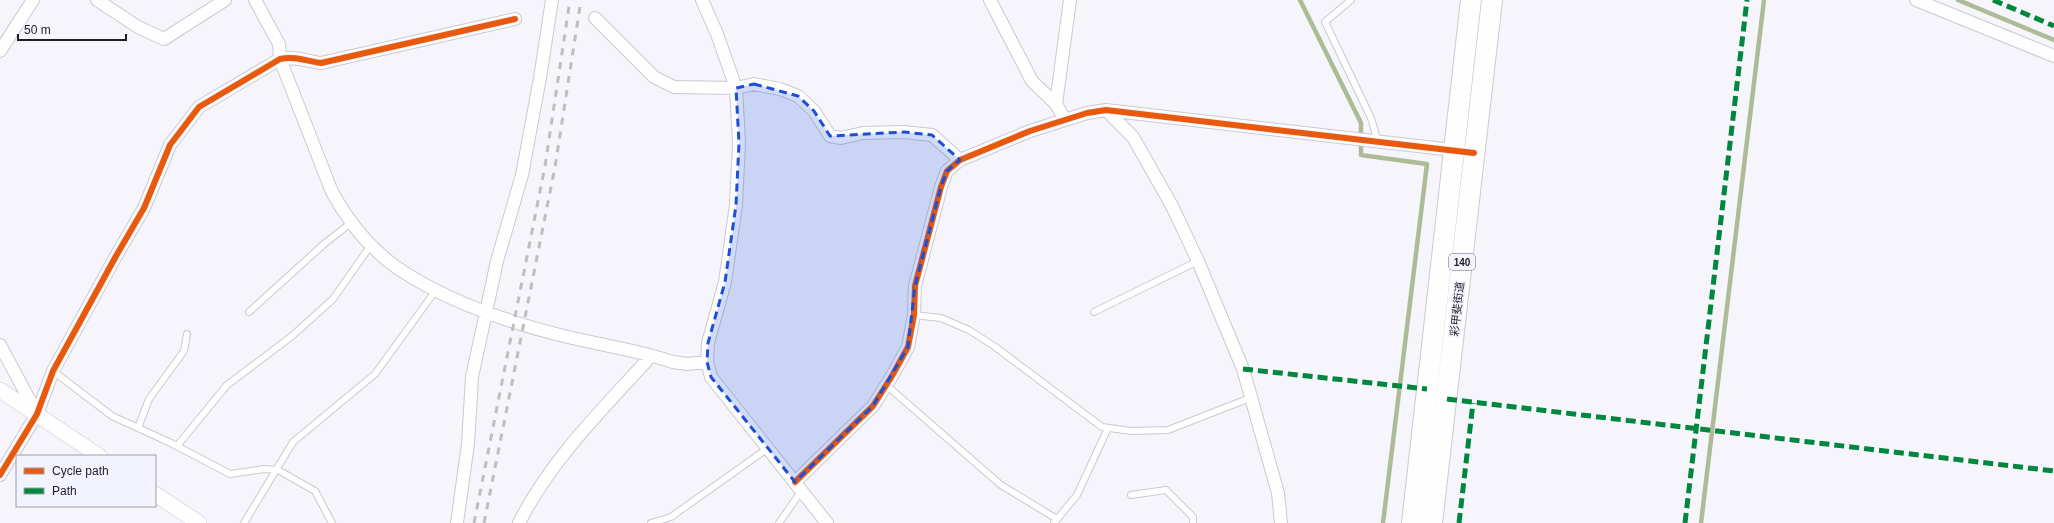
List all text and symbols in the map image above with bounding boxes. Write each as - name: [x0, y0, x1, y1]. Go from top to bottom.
- scale bar: [18, 16, 126, 42]
- text: 50 m: [24, 23, 51, 37]
- road number: 140: [1449, 254, 1475, 270]
- street label: 彩甲斐街道: [1448, 281, 1466, 337]
- legend: [16, 455, 156, 507]
- text: Cycle path: [52, 464, 109, 478]
- text: Path: [52, 484, 77, 498]

